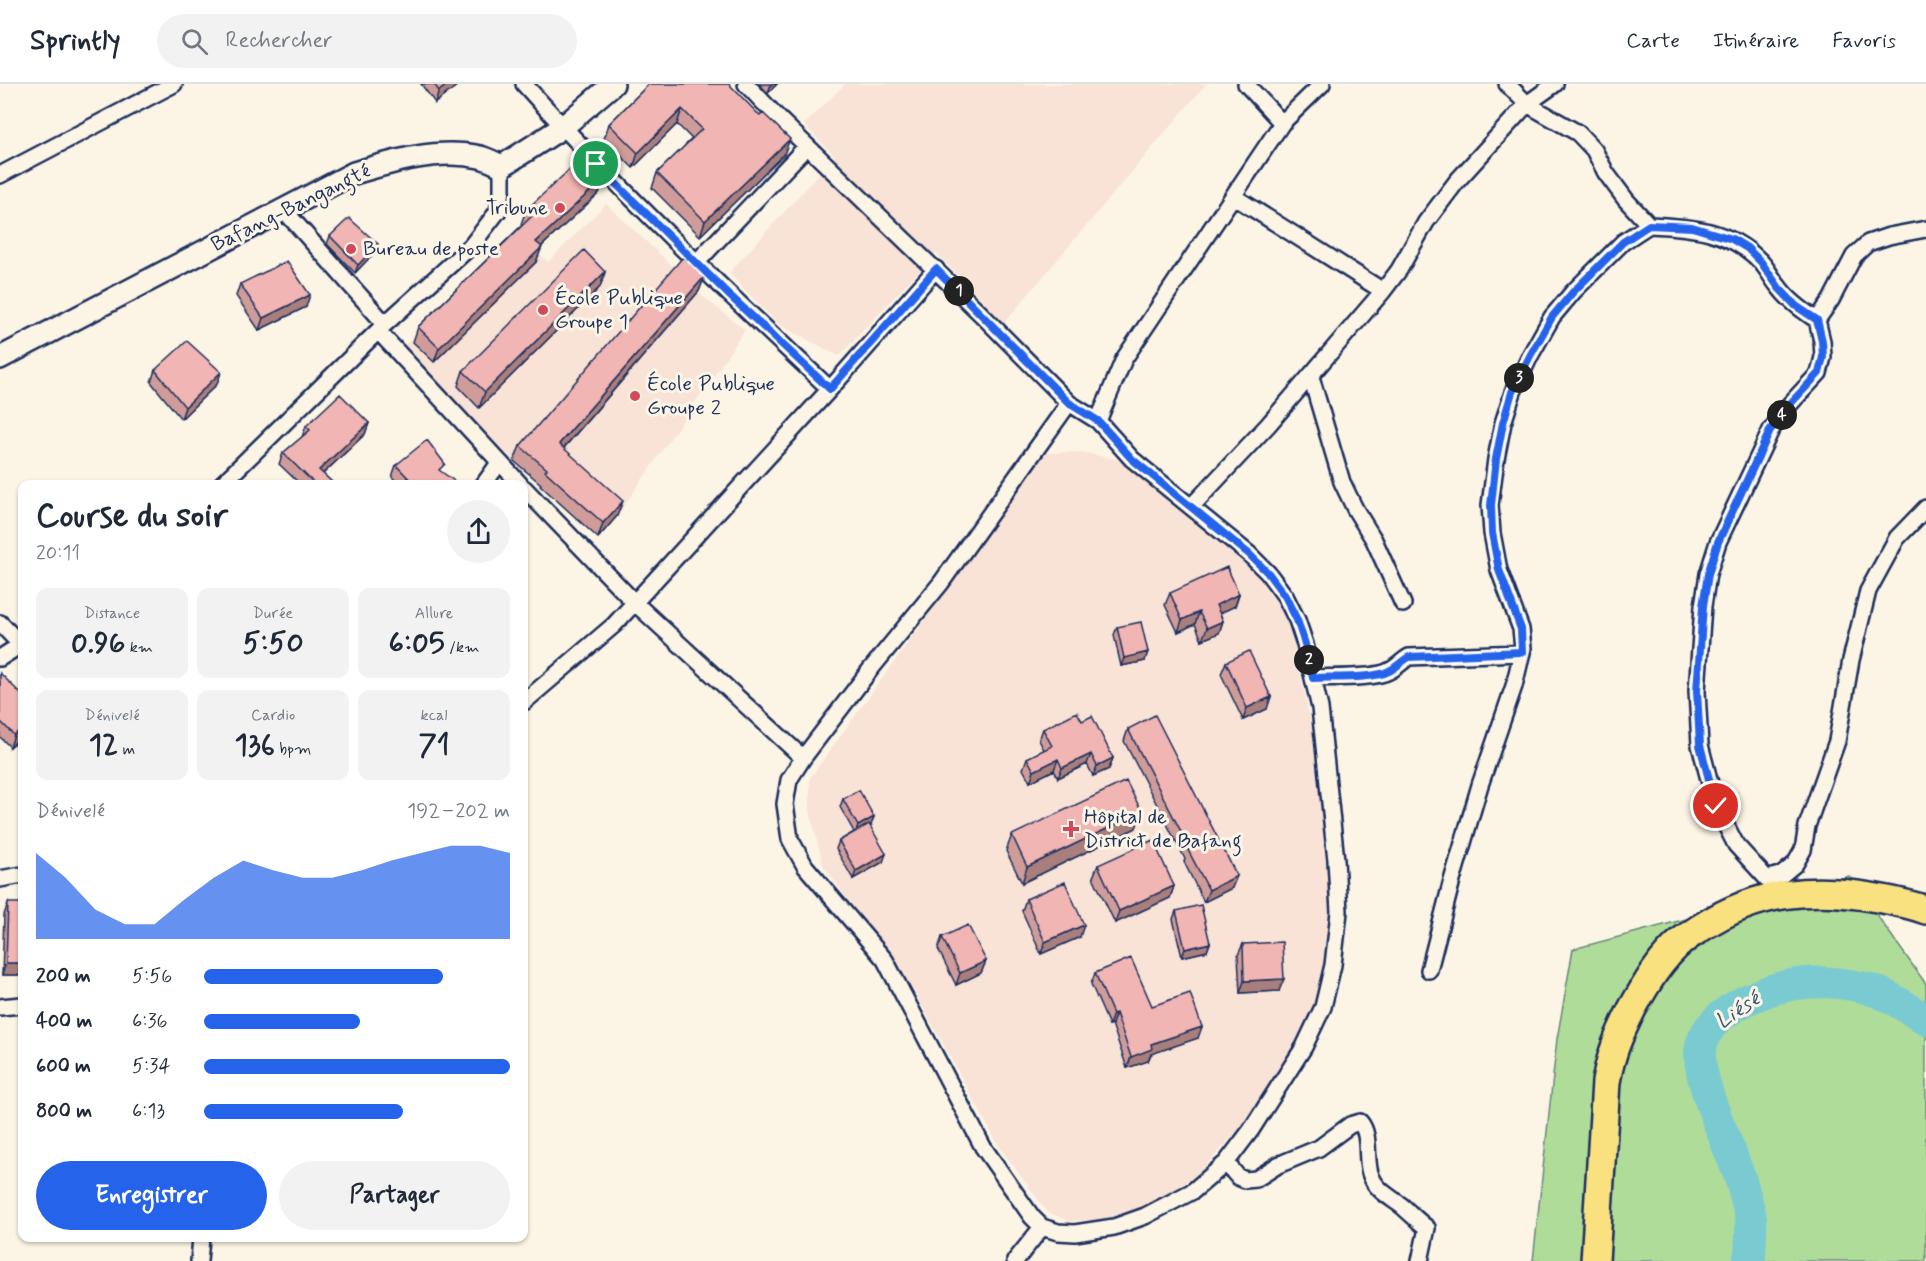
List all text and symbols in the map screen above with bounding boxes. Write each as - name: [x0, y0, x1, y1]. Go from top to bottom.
- search box: [157, 14, 577, 68]
- text: Sprintly: [30, 23, 121, 60]
- icon: search: [178, 25, 211, 58]
- text: Rechercher: [226, 27, 333, 55]
- text: Carte: [1626, 27, 1680, 55]
- text: Itinéraire: [1713, 27, 1799, 55]
- text: Favoris: [1832, 27, 1896, 55]
- pin: [570, 138, 621, 189]
- icon: arrive: [579, 147, 612, 180]
- street label: Bafang-Bangangté: [206, 157, 376, 261]
- place label: Tribune: [486, 194, 548, 222]
- marker: Tribune: [553, 201, 567, 215]
- place label: Bureau de poste: [363, 235, 499, 263]
- marker: Bureau de poste: [344, 242, 358, 256]
- pin: 1: [944, 276, 974, 306]
- text: 1: [955, 280, 963, 301]
- place label: École Publique Groupe 1: [555, 284, 683, 336]
- marker: École Publique Groupe 1: [536, 303, 550, 317]
- pin: 3: [1504, 363, 1534, 393]
- text: 3: [1515, 367, 1523, 388]
- place label: École Publique Groupe 2: [647, 370, 775, 422]
- marker: École Publique Groupe 2: [628, 389, 642, 403]
- pin: 4: [1767, 400, 1797, 430]
- text: 4: [1777, 404, 1787, 425]
- text: Course du soir: [36, 495, 228, 539]
- button: share: [447, 500, 510, 563]
- text: 20:11: [36, 540, 80, 567]
- text: Distance: [84, 603, 140, 624]
- text: Durée: [253, 603, 293, 624]
- text: Allure: [415, 603, 453, 624]
- text: 0.96: [71, 624, 125, 663]
- text: 5:50: [242, 624, 304, 663]
- text: 6:05: [389, 624, 445, 663]
- text: km: [125, 637, 153, 658]
- text: /km: [445, 637, 479, 658]
- pin: 2: [1294, 645, 1324, 675]
- text: 2: [1305, 649, 1313, 670]
- text: Dénivelé: [84, 705, 140, 726]
- text: Cardio: [251, 705, 295, 726]
- text: kcal: [421, 705, 447, 726]
- text: 12: [89, 726, 118, 765]
- text: 136: [235, 726, 275, 765]
- text: 71: [418, 726, 450, 765]
- text: m: [118, 739, 135, 760]
- text: bpm: [275, 739, 311, 760]
- pin: [1690, 780, 1741, 831]
- icon: check: [1699, 789, 1732, 822]
- text: Dénivelé: [36, 798, 105, 825]
- text: 192–202 m: [407, 798, 510, 825]
- place label: Hôpital de District de Bafang: [1084, 803, 1242, 857]
- marker: Hôpital de District de Bafang: [1062, 820, 1080, 838]
- text: 200 m: [36, 963, 91, 990]
- text: 5:56: [132, 963, 172, 990]
- water label: Liésé: [1710, 984, 1768, 1036]
- text: 400 m: [36, 1008, 92, 1035]
- text: 6:36: [132, 1008, 168, 1035]
- text: 600 m: [36, 1053, 91, 1080]
- text: 5:34: [132, 1053, 171, 1080]
- text: 800 m: [36, 1098, 92, 1125]
- text: 6:13: [132, 1098, 165, 1125]
- button: Enregistrer: [36, 1161, 267, 1230]
- button: Partager: [279, 1161, 510, 1230]

